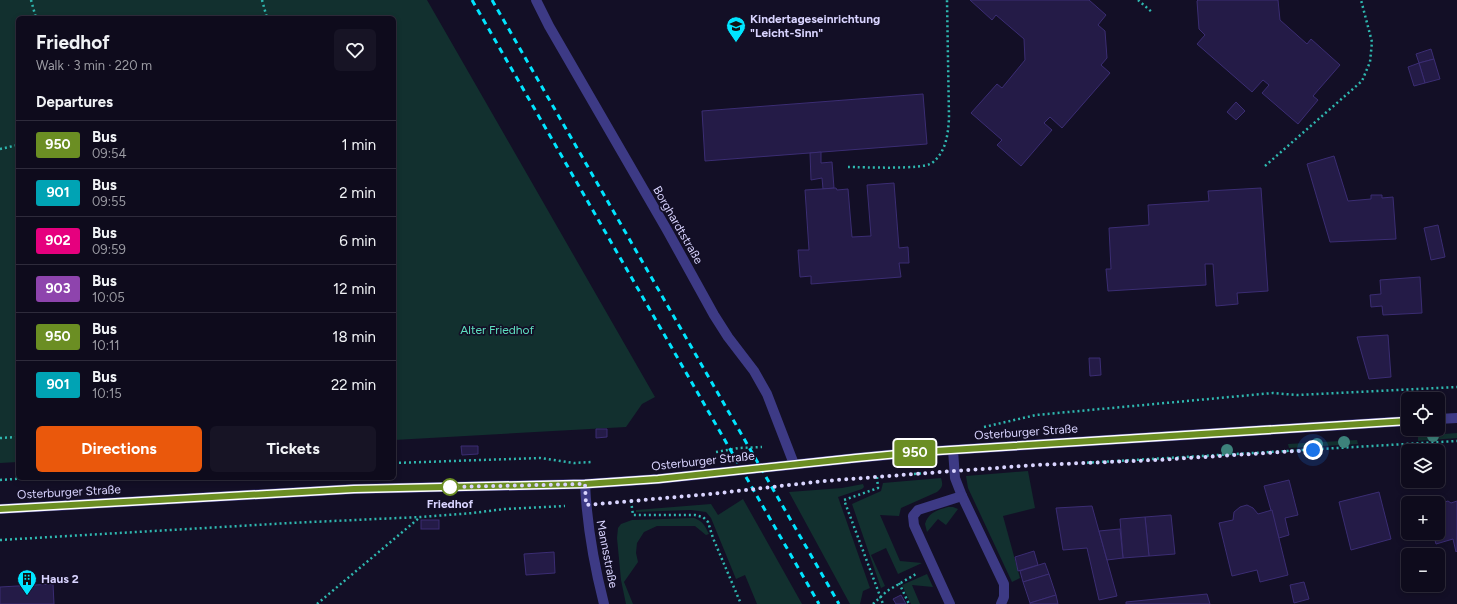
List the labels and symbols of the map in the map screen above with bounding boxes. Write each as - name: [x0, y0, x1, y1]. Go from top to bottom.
- place label: Kindertageseinrichtung "Leicht-Sinn": [750, 12, 880, 40]
- school or university icon: Kindertageseinrichtung "Leicht-Sinn": [725, 15, 747, 43]
- street label: Borghardtstraße: [650, 184, 706, 267]
- park label: Alter Friedhof: [460, 323, 534, 337]
- street label: Osterburger Straße: [974, 421, 1079, 443]
- line badge: 950: [892, 440, 938, 466]
- your location: [1303, 440, 1323, 460]
- street label: Osterburger Straße: [651, 449, 756, 473]
- marker: Friedhof: [441, 478, 459, 496]
- street label: Osterburger Straße: [17, 482, 122, 502]
- place label: Friedhof: [427, 497, 474, 511]
- street label: Mannsstraße: [594, 519, 621, 590]
- building icon: Haus 2: [16, 568, 38, 596]
- place label: Haus 2: [41, 572, 79, 586]

